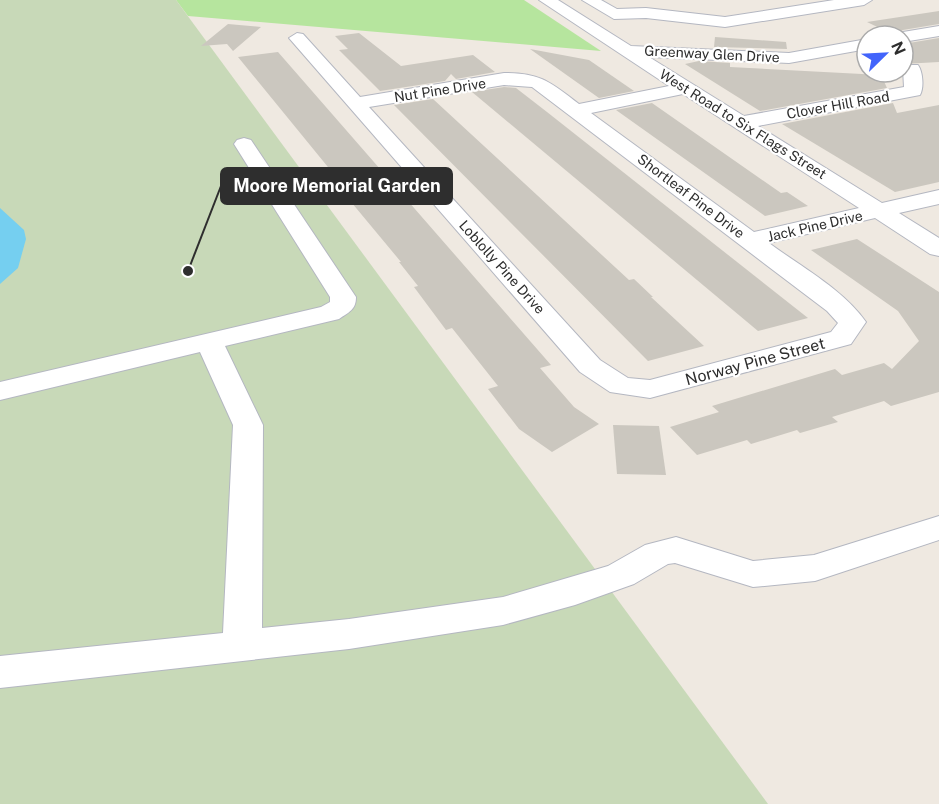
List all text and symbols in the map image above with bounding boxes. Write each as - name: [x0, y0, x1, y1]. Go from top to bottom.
- north arrow: [855, 24, 915, 84]
- text: N: [887, 39, 909, 58]
- street label: Greenway Glen Drive: [644, 42, 780, 66]
- street label: West Road to Six Flags Street: [657, 66, 829, 182]
- street label: Nut Pine Drive: [393, 75, 487, 105]
- street label: Clover Hill Road: [785, 88, 891, 122]
- street label: Shortleaf Pine Drive: [634, 151, 748, 241]
- callout: Moore Memorial Garden: [221, 168, 452, 204]
- text: Moore Memorial Garden: [233, 175, 441, 196]
- street label: Jack Pine Drive: [766, 207, 864, 245]
- street label: Loblolly Pine Drive: [456, 217, 548, 317]
- street label: Norway Pine Street: [683, 334, 827, 389]

